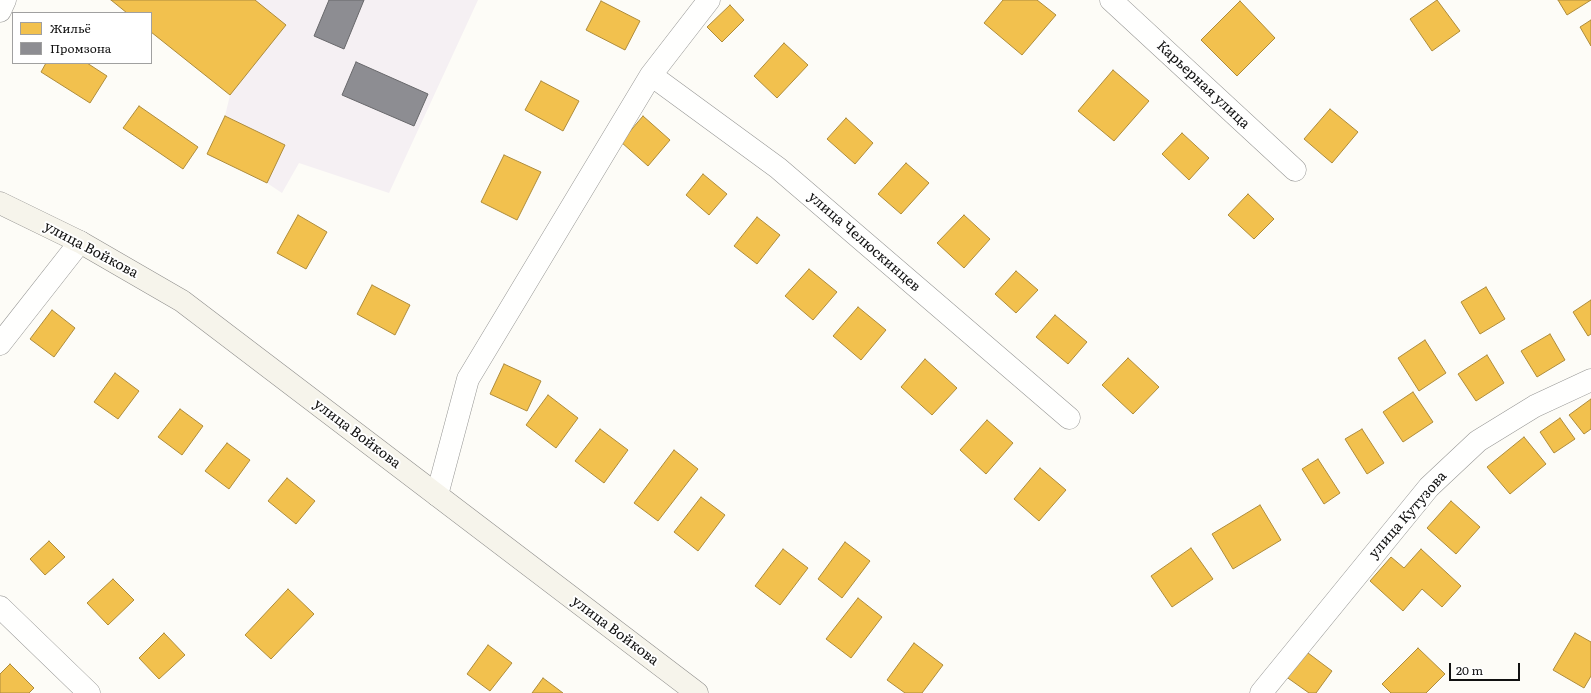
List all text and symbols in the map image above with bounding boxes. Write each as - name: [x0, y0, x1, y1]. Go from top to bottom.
- legend: [12, 12, 152, 64]
- text: Жильё: [50, 19, 91, 37]
- street label: Карьерная улица: [1153, 38, 1253, 132]
- text: Промзона: [50, 39, 111, 57]
- street label: улица Челюскинцев: [804, 189, 924, 295]
- street label: улица Войкова: [41, 218, 141, 282]
- street label: улица Войкова: [310, 396, 404, 472]
- street label: улица Кутузова: [1366, 468, 1450, 562]
- street label: улица Войкова: [568, 593, 662, 669]
- scale bar: [1451, 655, 1522, 681]
- text: 20 m: [1456, 661, 1483, 679]

